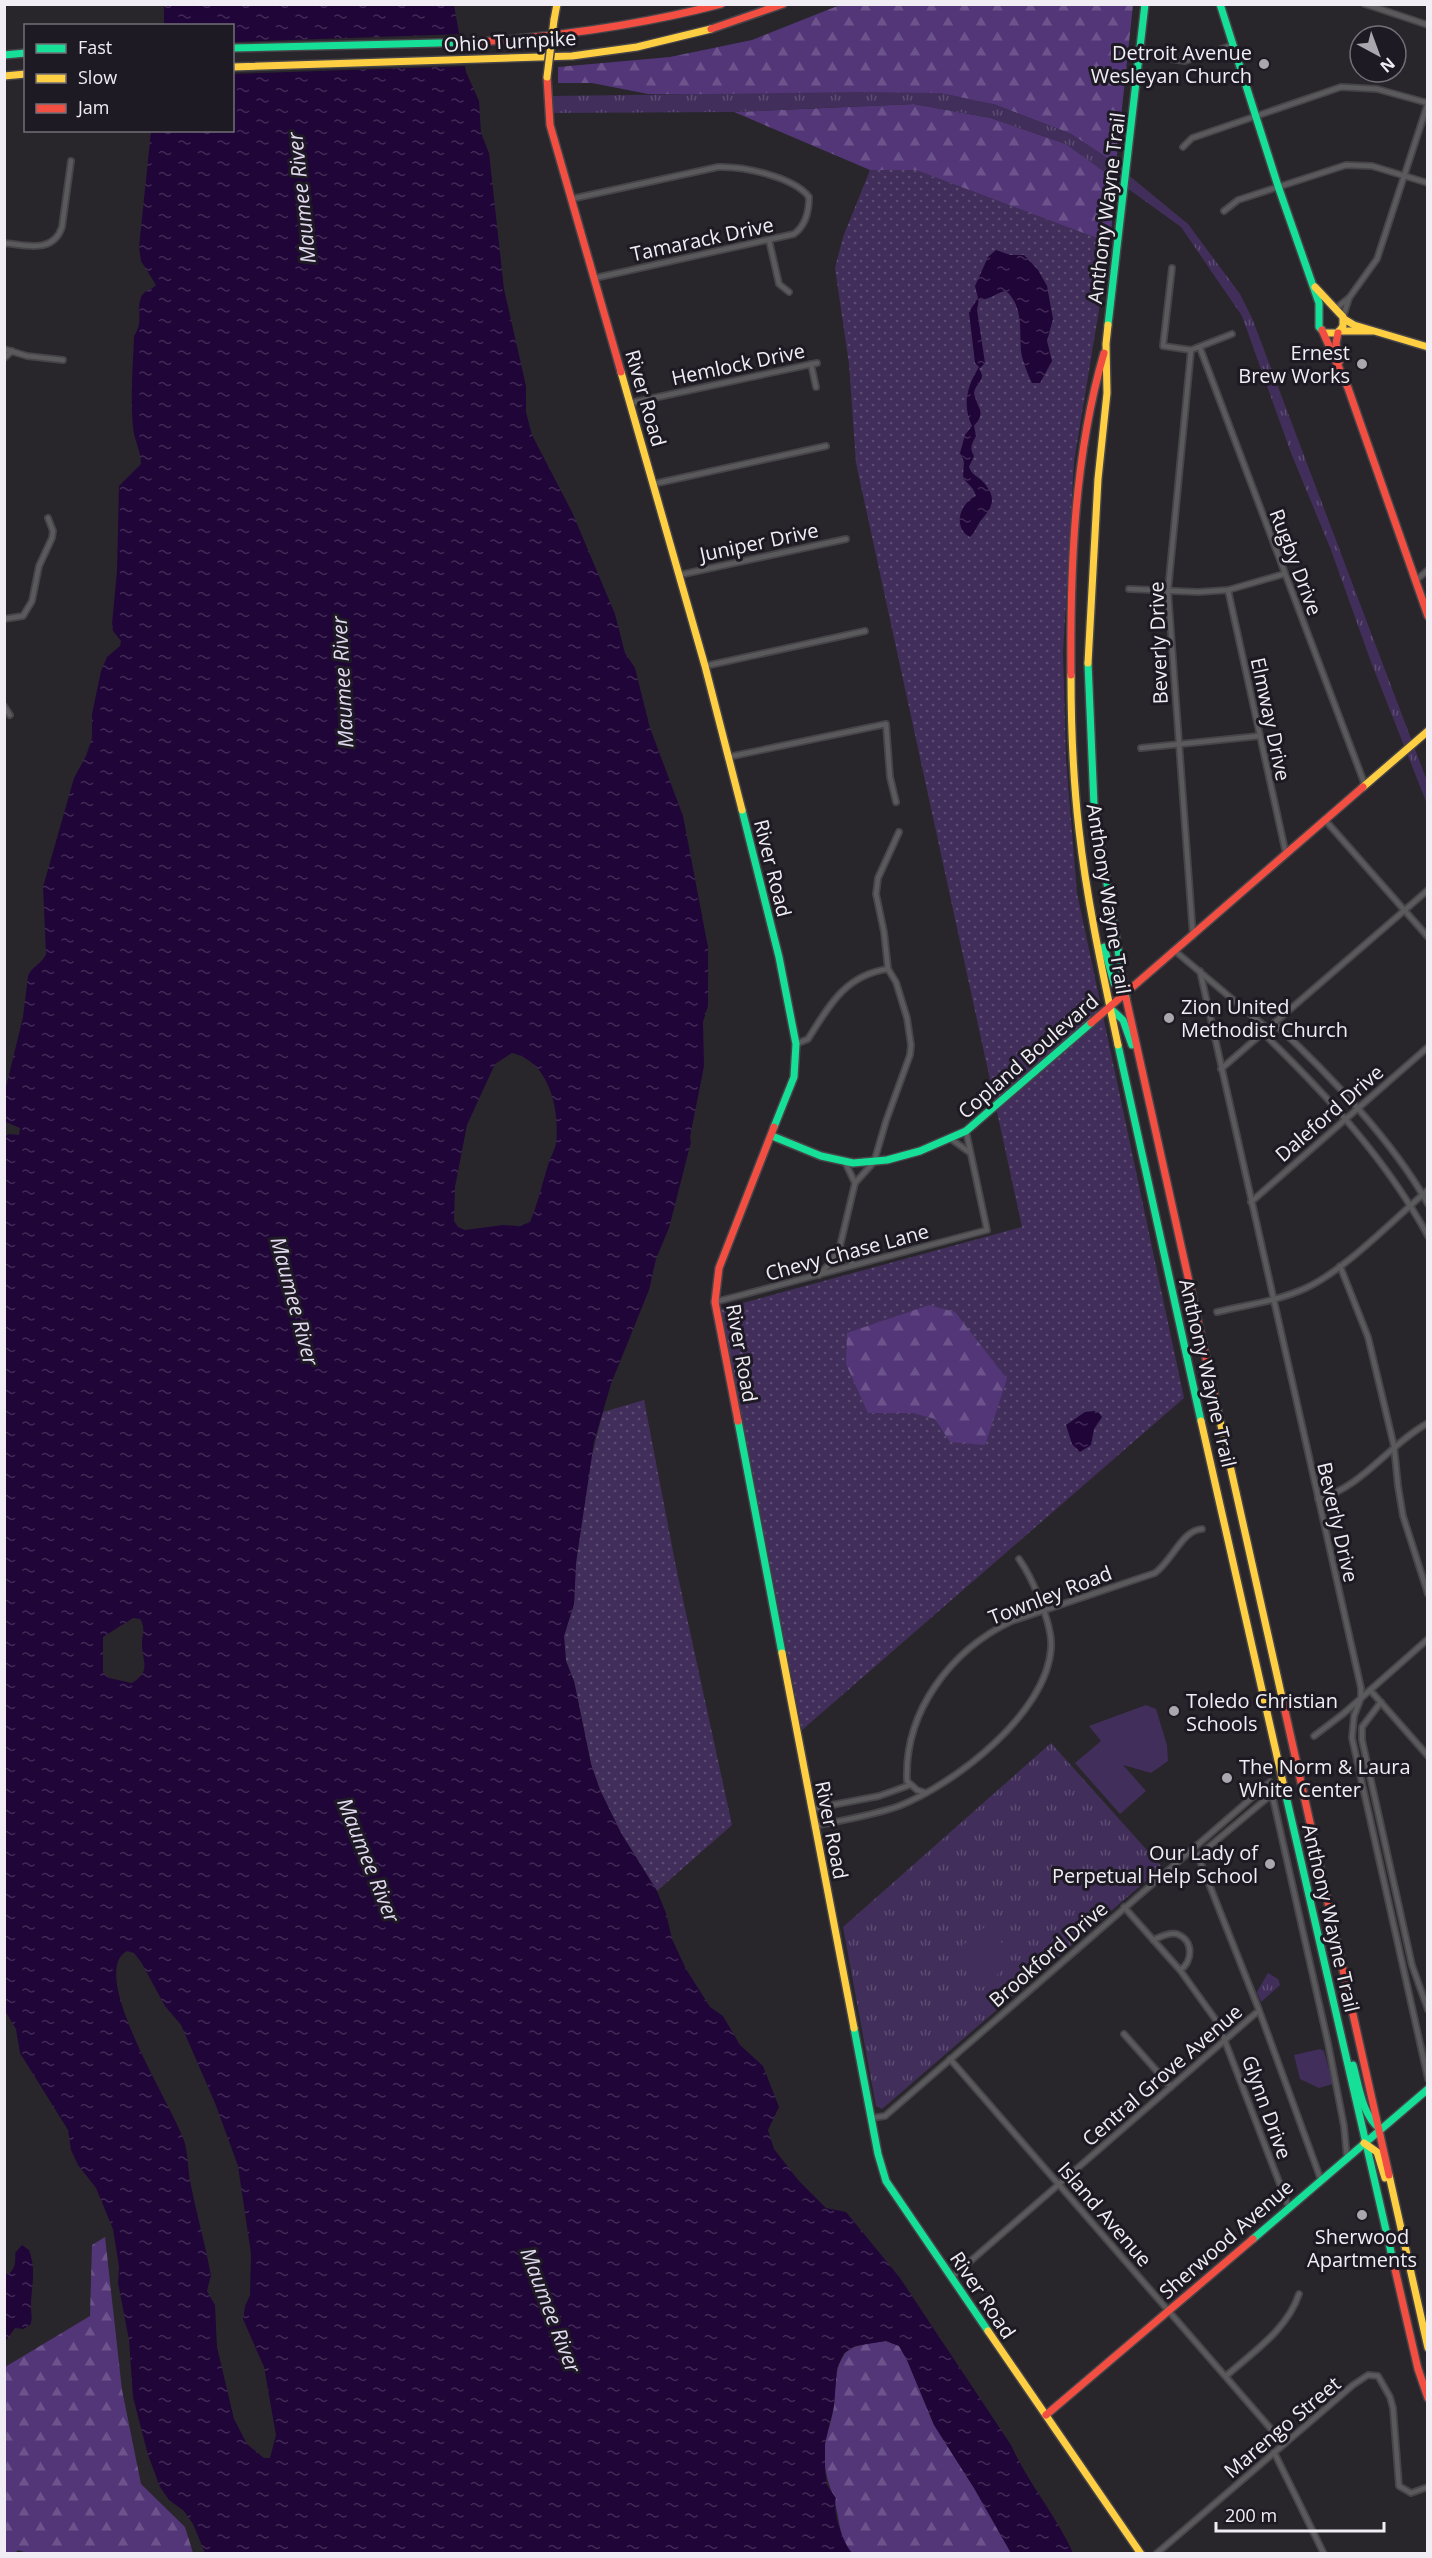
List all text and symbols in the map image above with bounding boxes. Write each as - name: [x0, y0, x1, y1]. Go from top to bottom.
- legend: [24, 24, 234, 132]
- street label: Ohio Turnpike: [443, 24, 577, 58]
- north arrow: [1348, 24, 1408, 84]
- text: Fast: [78, 35, 112, 59]
- place label: Detroit Avenue Wesleyan Church: [1091, 39, 1252, 89]
- text: N: [1376, 53, 1400, 78]
- marker: Detroit Avenue Wesleyan Church: [1257, 57, 1271, 71]
- text: Slow: [78, 65, 117, 89]
- text: Jam: [76, 95, 110, 119]
- street label: Anthony Wayne Trail: [1081, 111, 1131, 305]
- water label: Maumee River: [280, 130, 322, 265]
- street label: Tamarack Drive: [628, 211, 776, 267]
- street label: Hemlock Drive: [669, 337, 807, 391]
- place label: Ernest Brew Works: [1238, 339, 1350, 389]
- street label: River Road: [619, 346, 673, 450]
- marker: Ernest Brew Works: [1355, 357, 1369, 371]
- street label: Rugby Drive: [1263, 505, 1329, 619]
- street label: Juniper Drive: [695, 516, 821, 568]
- street label: Beverly Drive: [1142, 581, 1174, 705]
- water label: Maumee River: [325, 615, 359, 749]
- street label: Elmway Drive: [1245, 655, 1297, 783]
- street label: Anthony Wayne Trail: [1081, 802, 1137, 996]
- street label: River Road: [748, 816, 798, 920]
- street label: Copland Boulevard: [952, 988, 1104, 1124]
- place label: Zion United Methodist Church: [1181, 993, 1348, 1043]
- marker: Zion United Methodist Church: [1162, 1011, 1176, 1025]
- street label: Daleford Drive: [1269, 1058, 1389, 1168]
- street label: Chevy Chase Lane: [762, 1217, 932, 1287]
- water label: Maumee River: [264, 1234, 326, 1369]
- street label: Anthony Wayne Trail: [1173, 1276, 1243, 1470]
- street label: River Road: [720, 1302, 764, 1404]
- street label: Beverly Drive: [1311, 1459, 1365, 1585]
- street label: Townley Road: [984, 1559, 1116, 1631]
- place label: Toledo Christian Schools: [1186, 1687, 1338, 1737]
- marker: Toledo Christian Schools: [1167, 1704, 1181, 1718]
- place label: The Norm & Laura White Center: [1239, 1753, 1411, 1803]
- marker: The Norm & Laura White Center: [1220, 1771, 1234, 1785]
- street label: River Road: [809, 1778, 855, 1882]
- water label: Maumee River: [331, 1794, 407, 1927]
- street label: Anthony Wayne Trail: [1296, 1821, 1366, 2015]
- place label: Our Lady of Perpetual Help School: [1052, 1839, 1259, 1889]
- marker: Our Lady of Perpetual Help School: [1263, 1857, 1277, 1871]
- street label: Brookford Drive: [983, 1895, 1113, 2013]
- street label: Central Grove Avenue: [1076, 1998, 1248, 2152]
- street label: Glynn Drive: [1236, 2051, 1298, 2163]
- street label: Island Avenue: [1052, 2156, 1158, 2272]
- street label: Sherwood Avenue: [1153, 2173, 1299, 2305]
- marker: Sherwood Apartments: [1355, 2208, 1369, 2222]
- place label: Sherwood Apartments: [1307, 2223, 1417, 2273]
- water label: Maumee River: [514, 2243, 588, 2377]
- street label: River Road: [944, 2246, 1022, 2344]
- street label: Marengo Street: [1218, 2370, 1346, 2484]
- scale bar: [1216, 2495, 1384, 2533]
- text: 200 m: [1225, 2503, 1277, 2527]

